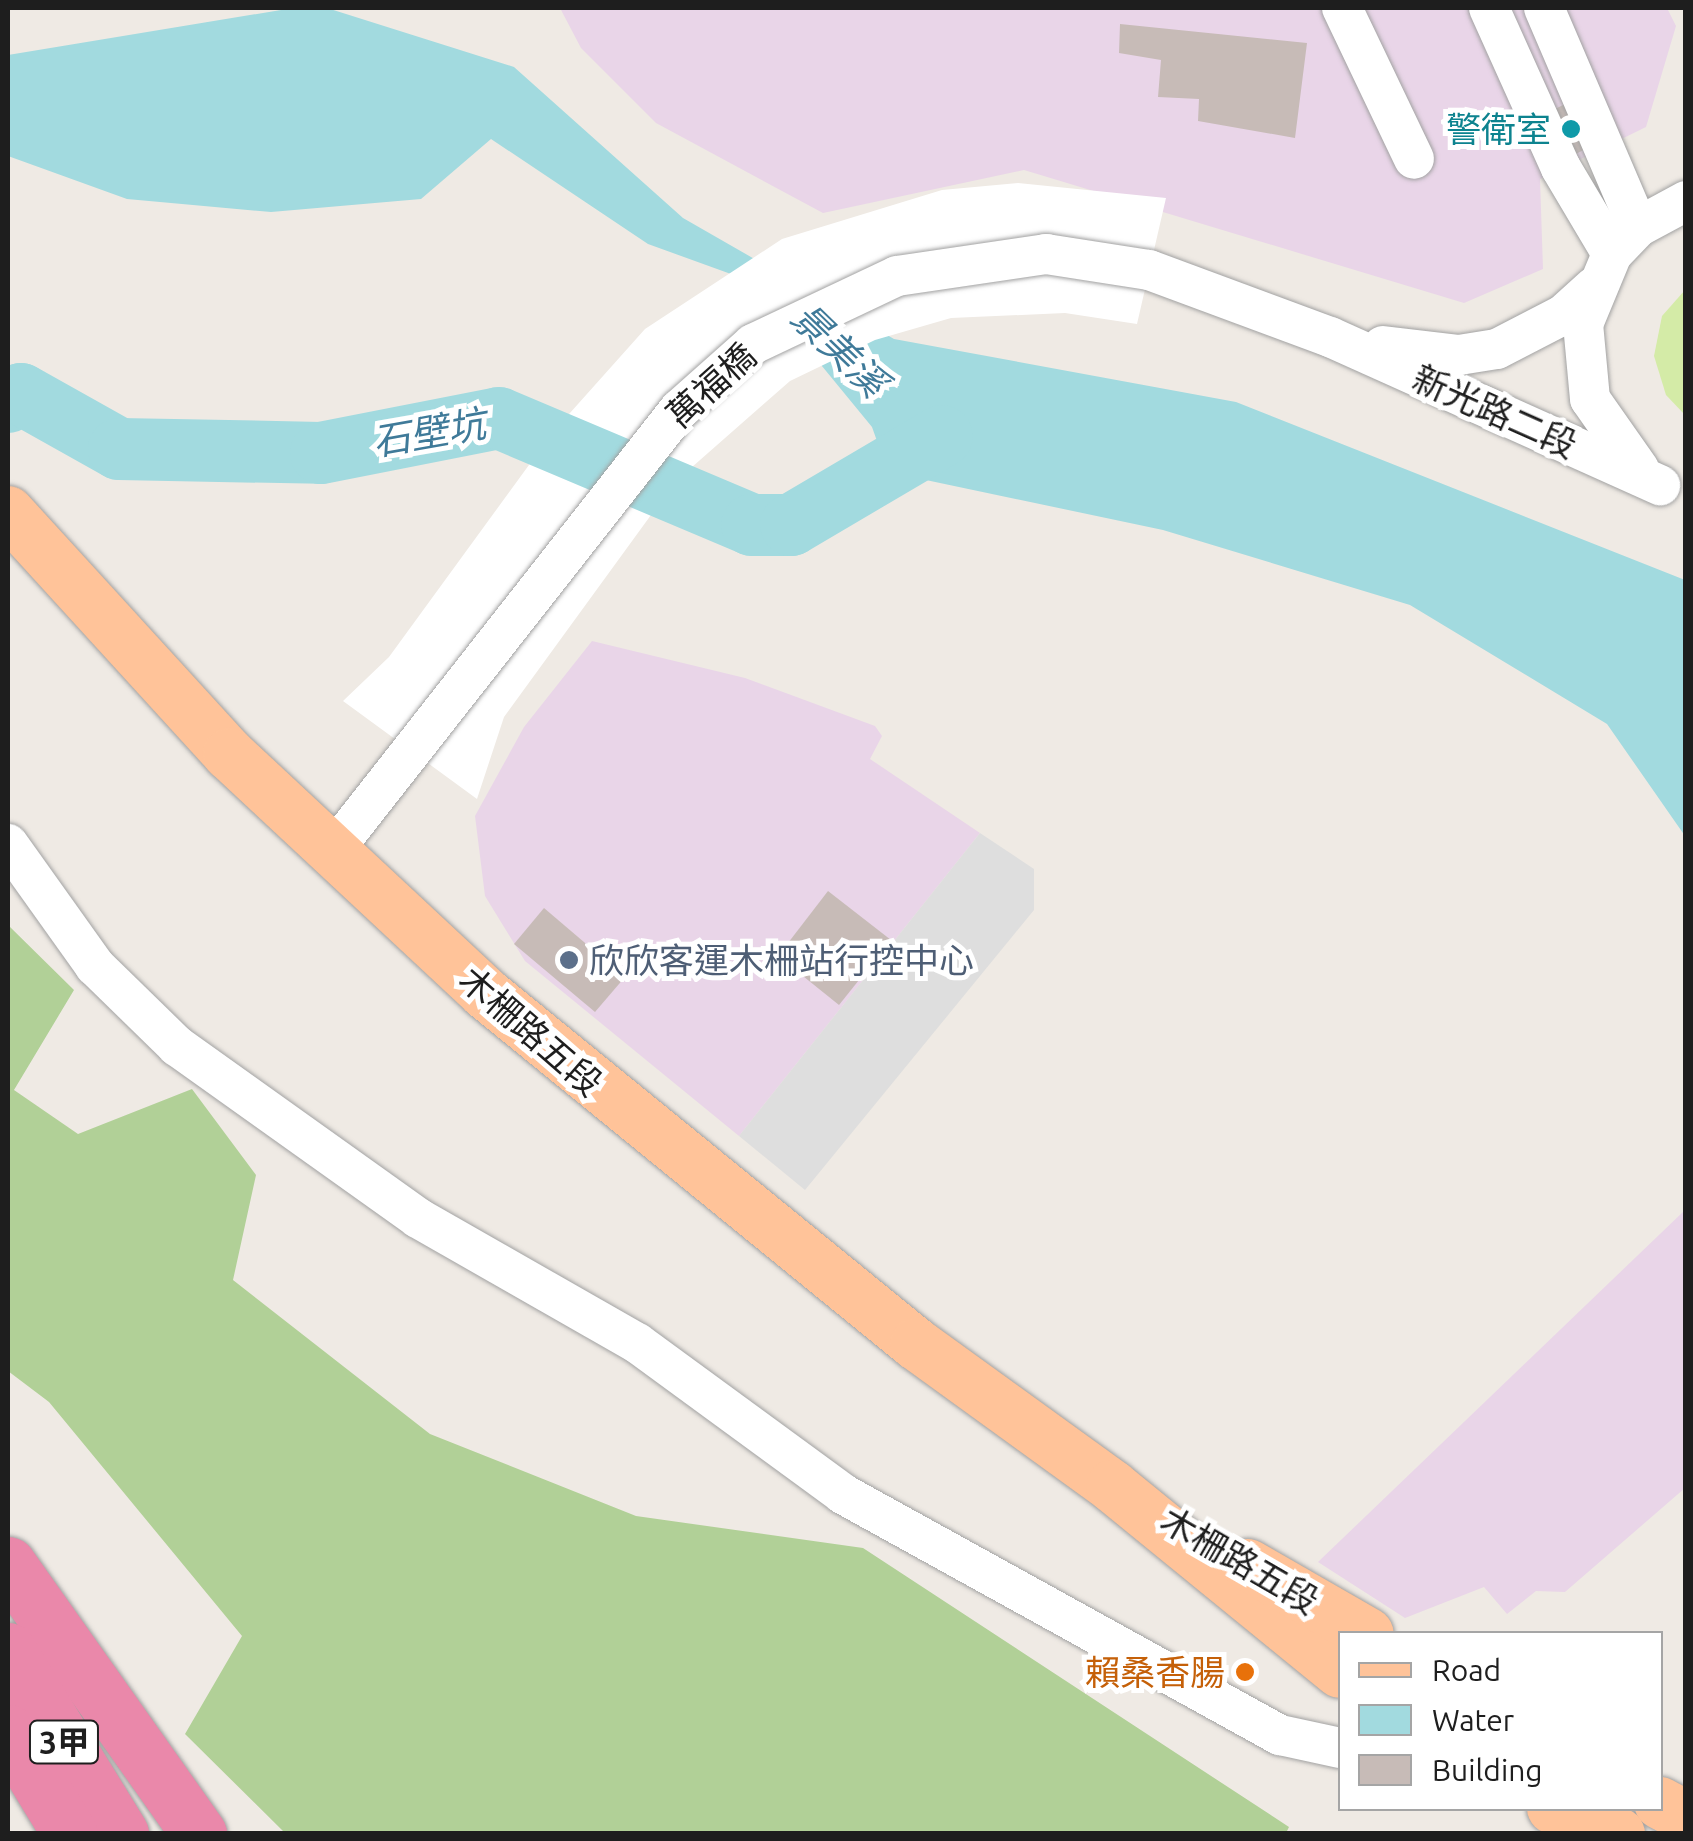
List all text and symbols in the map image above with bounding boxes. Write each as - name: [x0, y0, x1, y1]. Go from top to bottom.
- place label: 警衛室: [1446, 108, 1551, 150]
- marker: 警衛室: [1560, 118, 1582, 140]
- water label: 景美溪: [782, 294, 896, 406]
- street label: 萬福橋: [658, 334, 764, 436]
- street label: 新光路二段: [1407, 356, 1583, 466]
- water label: 石壁坑: [369, 401, 489, 465]
- place label: 欣欣客運木柵站行控中心: [589, 939, 974, 981]
- marker: 欣欣客運木柵站行控中心: [558, 949, 580, 971]
- street label: 木柵路五段: [451, 958, 611, 1104]
- street label: 木柵路五段: [1154, 1498, 1326, 1622]
- legend: [1338, 1631, 1663, 1811]
- place label: 賴桑香腸: [1085, 1651, 1225, 1693]
- text: Road: [1432, 1653, 1501, 1687]
- marker: 賴桑香腸: [1234, 1661, 1256, 1683]
- text: Water: [1432, 1703, 1514, 1737]
- road number: 3甲: [27, 1715, 102, 1769]
- text: Building: [1432, 1753, 1543, 1787]

